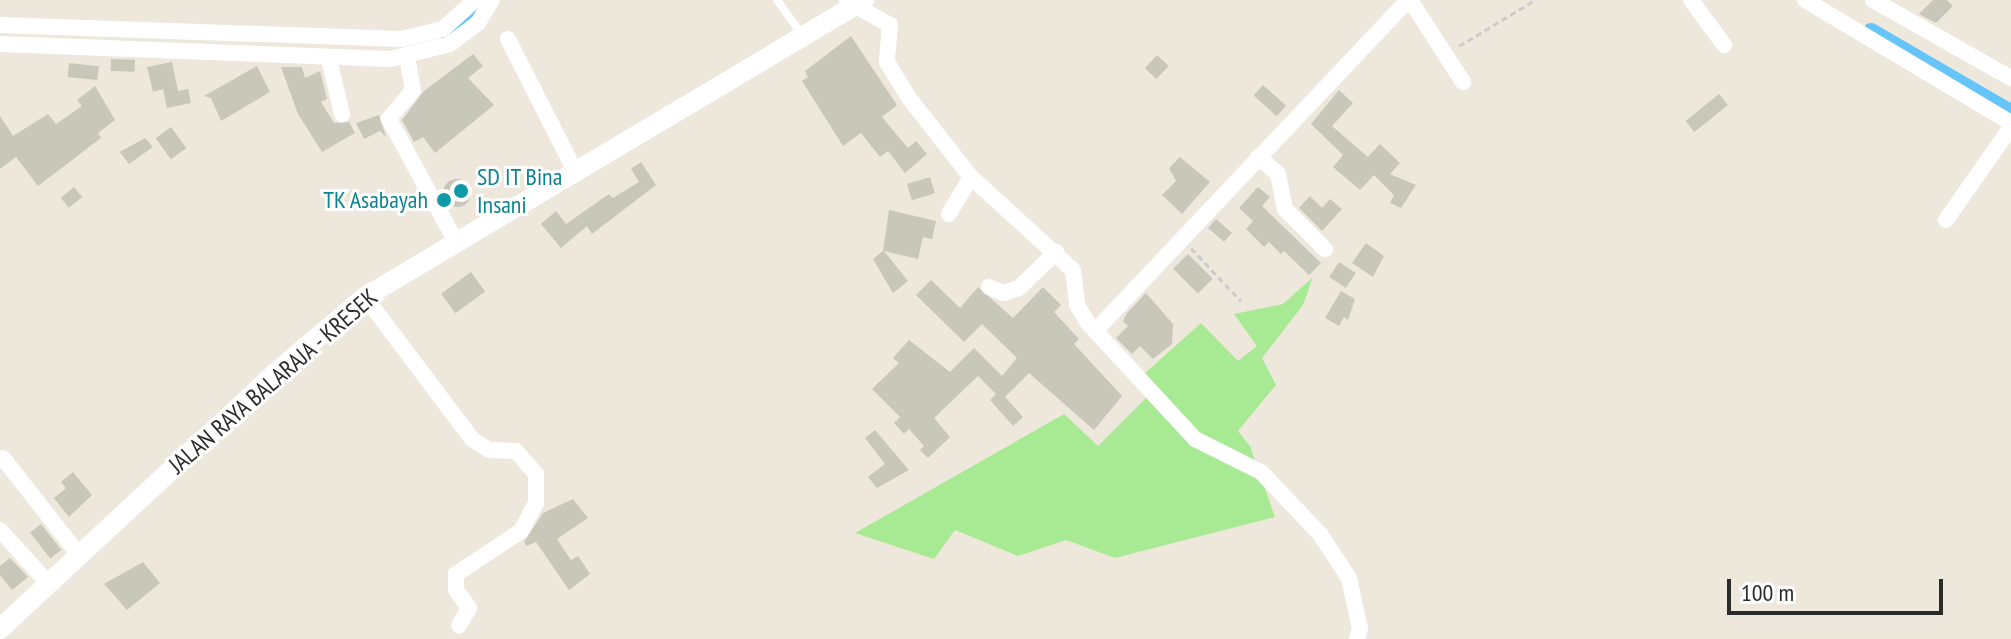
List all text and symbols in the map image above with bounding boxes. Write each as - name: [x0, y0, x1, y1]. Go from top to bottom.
- place label: SD IT Bina Insani: [477, 163, 563, 219]
- marker: SD IT Bina Insani: [452, 182, 470, 200]
- place label: TK Asabayah: [322, 186, 428, 214]
- marker: TK Asabayah: [435, 191, 453, 209]
- street label: JALAN RAYA BALARAJA - KRESEK: [162, 281, 384, 481]
- scale bar: [1731, 563, 1947, 613]
- text: 100 m: [1741, 577, 1794, 608]

